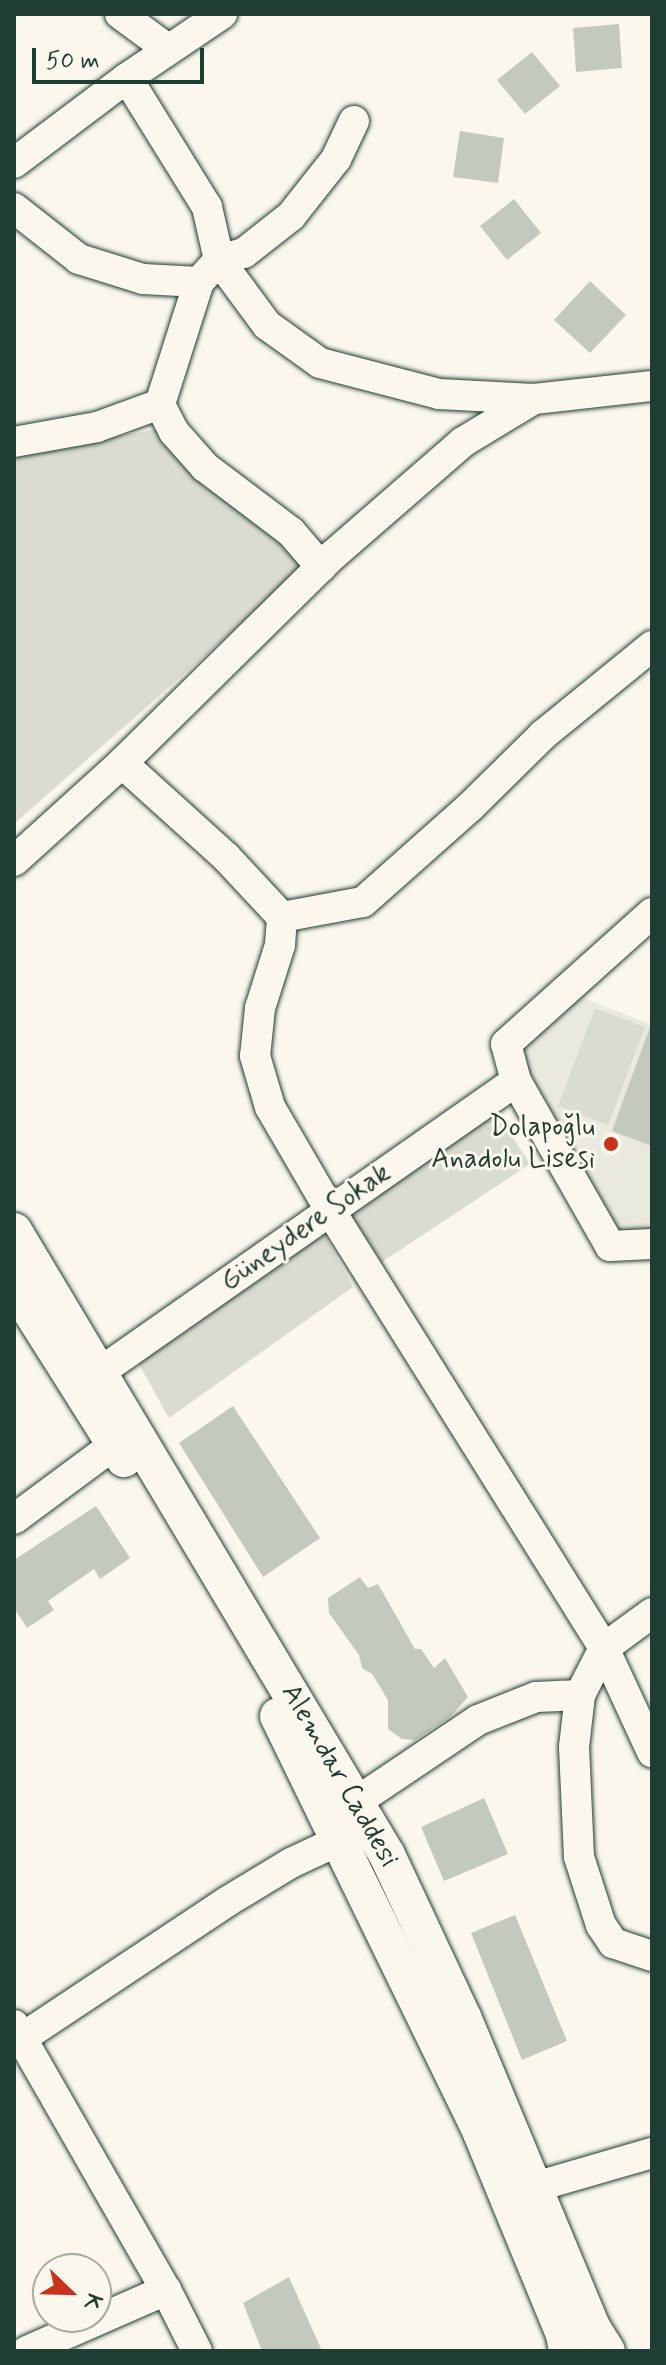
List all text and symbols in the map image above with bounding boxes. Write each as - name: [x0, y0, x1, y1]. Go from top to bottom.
- scale bar: [36, 32, 208, 82]
- text: 50 m: [46, 46, 100, 77]
- place label: Dolapoğlu Anadolu Lisesi: [432, 1111, 595, 1177]
- marker: Dolapoğlu Anadolu Lisesi: [602, 1135, 620, 1153]
- street label: Güneydere Sokak: [213, 1156, 399, 1300]
- street label: Alemdar Caddesi: [272, 1676, 406, 1876]
- north arrow: [32, 2253, 112, 2333]
- text: K: [76, 2289, 108, 2314]

